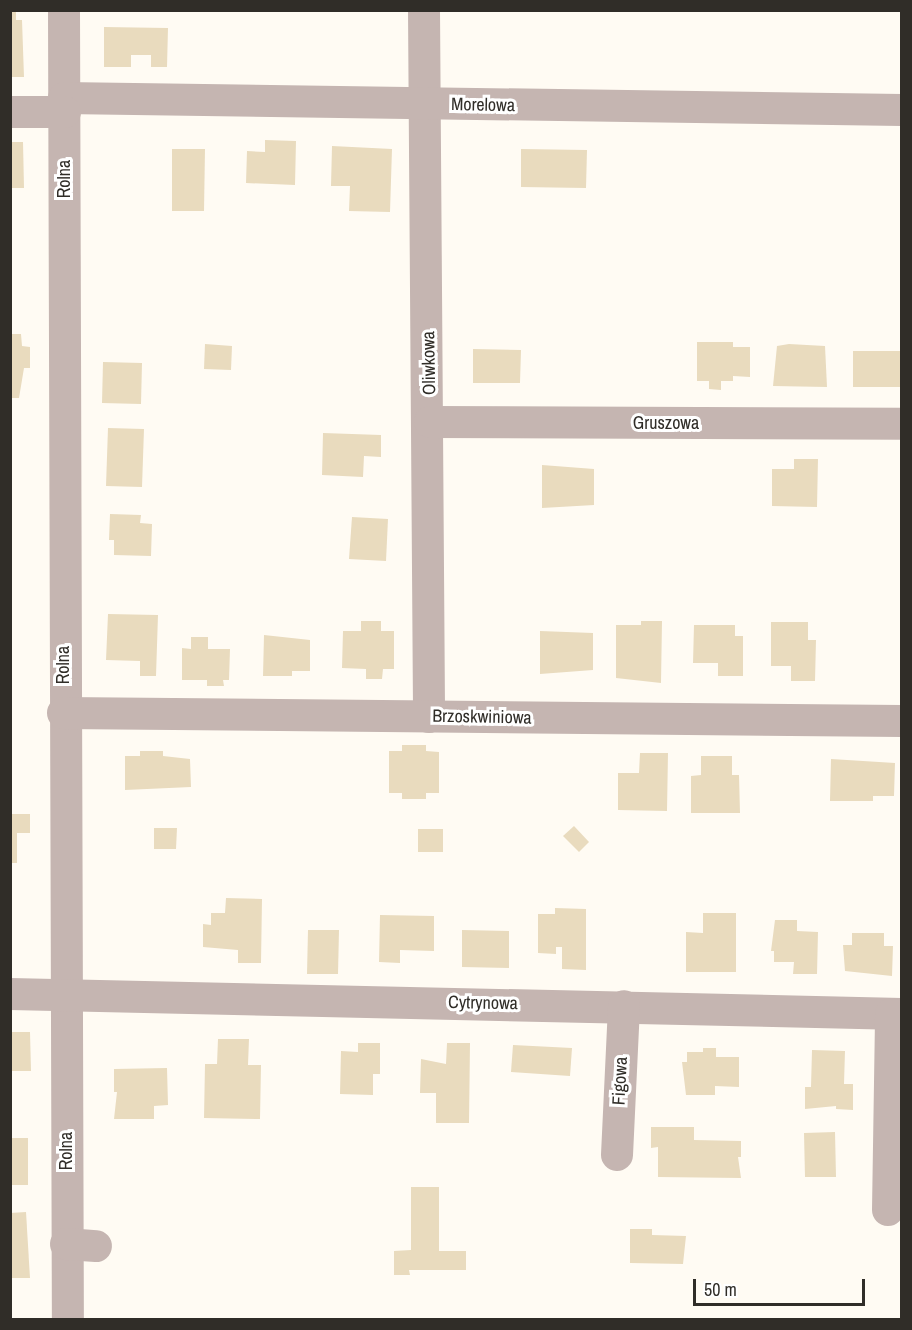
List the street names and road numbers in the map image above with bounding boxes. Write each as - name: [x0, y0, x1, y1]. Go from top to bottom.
- street label: Morelowa: [451, 94, 515, 116]
- street label: Rolna: [53, 160, 75, 198]
- street label: Oliwkowa: [418, 331, 440, 395]
- street label: Gruszowa: [633, 412, 699, 434]
- street label: Rolna: [52, 646, 74, 684]
- street label: Brzoskwiniowa: [432, 705, 532, 729]
- street label: Cytrynowa: [448, 992, 518, 1014]
- street label: Figowa: [608, 1056, 632, 1106]
- street label: Rolna: [55, 1132, 77, 1170]

